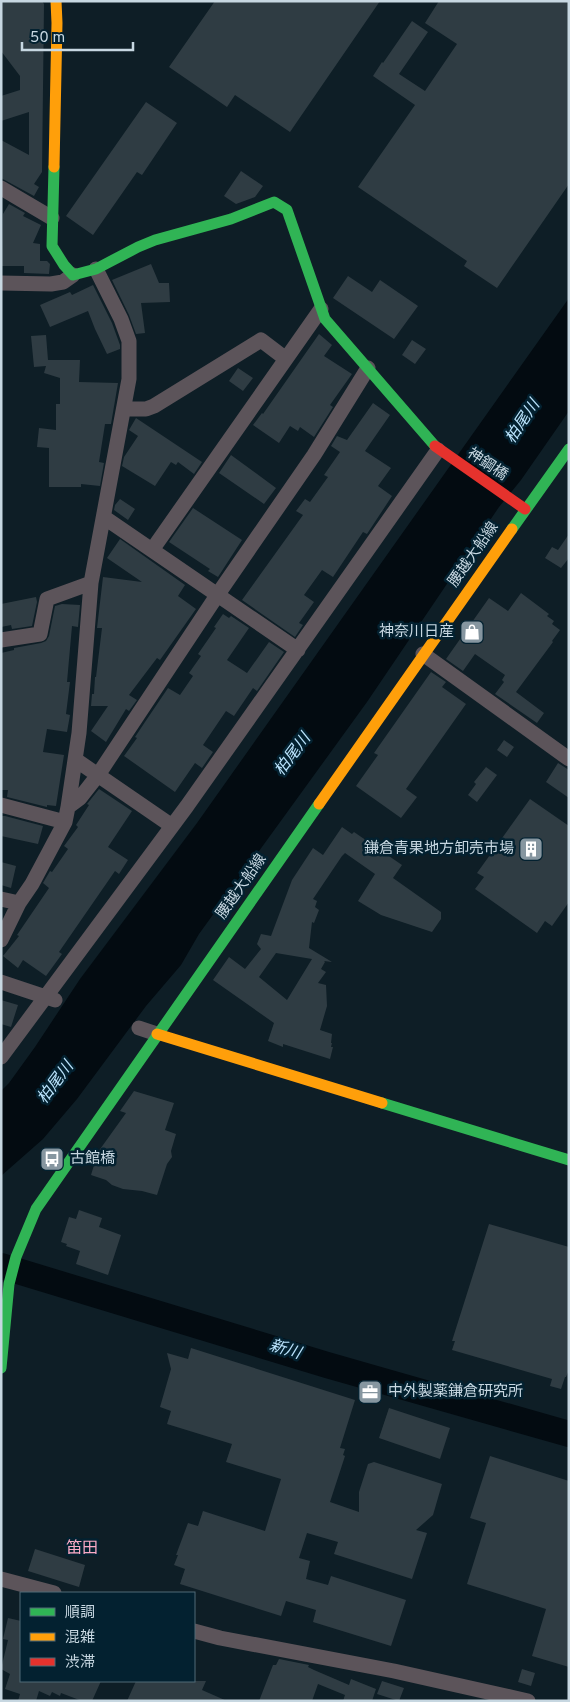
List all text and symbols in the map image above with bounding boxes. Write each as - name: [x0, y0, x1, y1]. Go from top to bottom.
- scale bar: [22, 20, 134, 52]
- text: 50 m: [30, 29, 65, 48]
- water label: 柏尾川: [501, 395, 546, 447]
- street label: 神鋼橋: [463, 445, 511, 485]
- street label: 腰越大船線: [445, 519, 503, 591]
- shop icon: 神奈川日産: [459, 619, 485, 645]
- place label: 神奈川日産: [379, 623, 454, 642]
- water label: 柏尾川: [271, 728, 317, 780]
- building icon: 鎌倉青果地方卸売市場: [518, 836, 544, 862]
- place label: 鎌倉青果地方卸売市場: [364, 839, 514, 859]
- street label: 腰越大船線: [213, 851, 271, 923]
- water label: 柏尾川: [34, 1056, 80, 1108]
- bus stop icon: 古館橋: [39, 1146, 65, 1172]
- place label: 古館橋: [70, 1150, 115, 1169]
- water label: 新川: [267, 1336, 305, 1365]
- office icon: 中外製薬鎌倉研究所: [357, 1379, 383, 1405]
- place label: 中外製薬鎌倉研究所: [388, 1382, 523, 1402]
- district label: 笛田: [66, 1539, 98, 1559]
- legend: [20, 1592, 195, 1682]
- text: 順調: [65, 1604, 95, 1623]
- text: 混雑: [65, 1629, 95, 1648]
- text: 渋滞: [65, 1654, 95, 1673]

